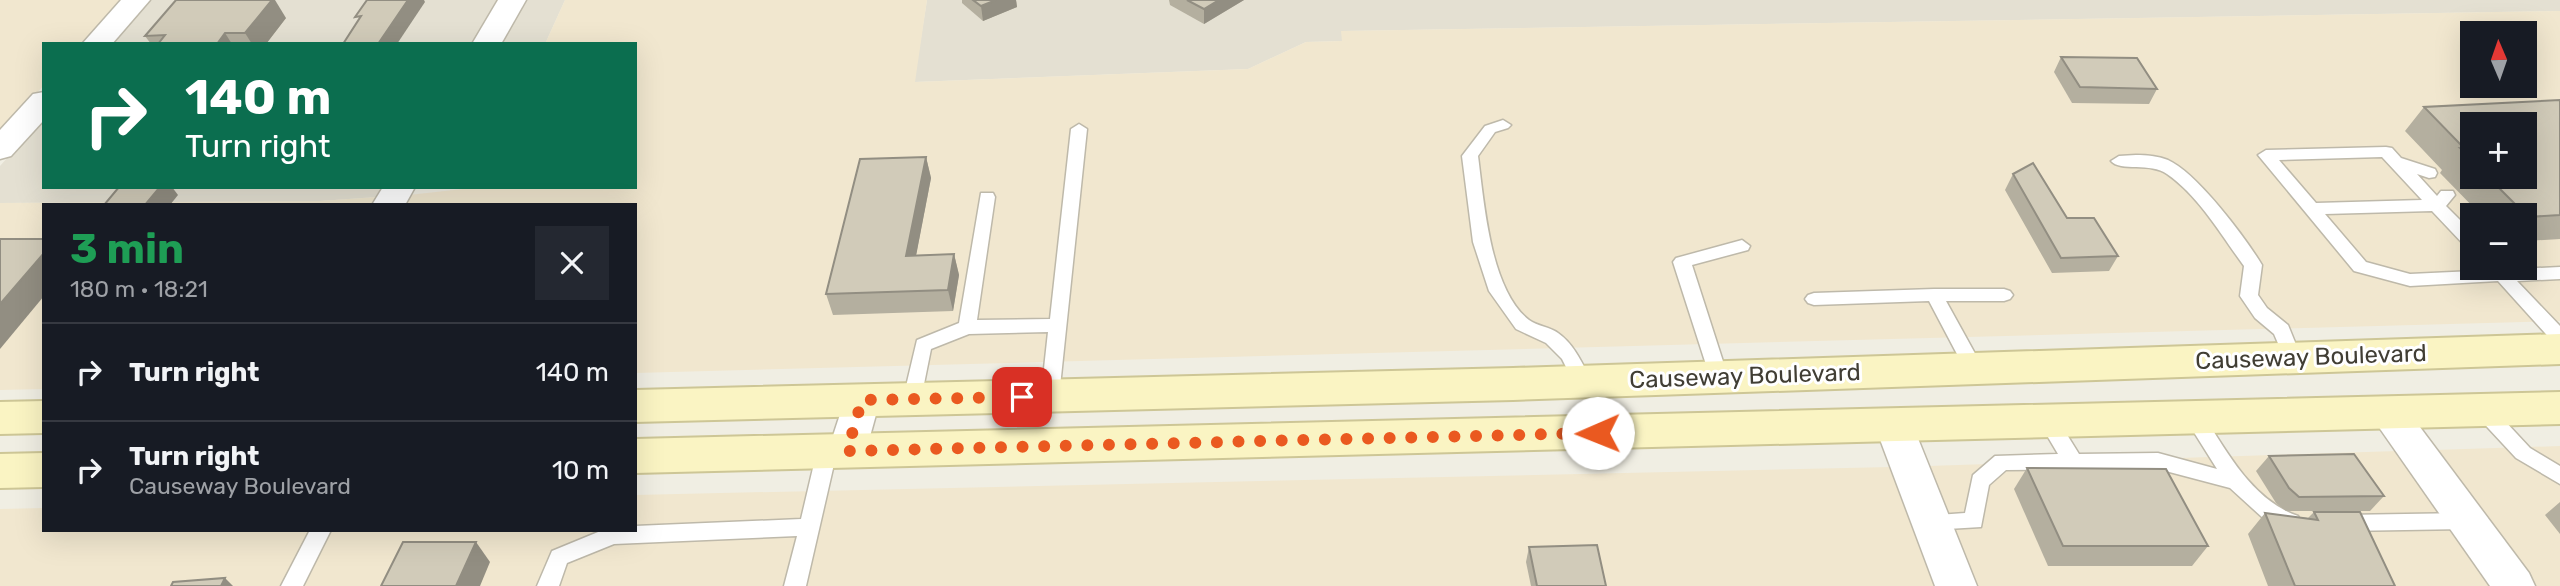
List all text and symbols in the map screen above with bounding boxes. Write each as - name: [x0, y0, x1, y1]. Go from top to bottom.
- north arrow: [2460, 21, 2538, 98]
- map controls: [2460, 21, 2537, 280]
- text: 140 m: [185, 68, 331, 126]
- icon: right: [70, 70, 161, 161]
- button: +: [2460, 112, 2537, 189]
- text: Turn right: [185, 127, 330, 165]
- button: −: [2460, 203, 2537, 280]
- text: 3 min: [70, 224, 184, 274]
- button: close: [535, 226, 609, 300]
- text: 180 m · 18:21: [70, 275, 208, 303]
- street label: Causeway Boulevard: [2195, 339, 2427, 375]
- icon: right: [70, 353, 108, 391]
- text: Turn right: [129, 357, 259, 388]
- text: 140 m: [536, 357, 609, 388]
- street label: Causeway Boulevard: [1629, 358, 1861, 394]
- pin: [992, 367, 1052, 427]
- icon: arrive: [1003, 378, 1041, 416]
- position arrow: [1561, 396, 1635, 470]
- text: Turn right: [129, 441, 259, 472]
- icon: right: [70, 451, 108, 489]
- text: 10 m: [552, 455, 609, 486]
- text: Causeway Boulevard: [129, 472, 351, 500]

